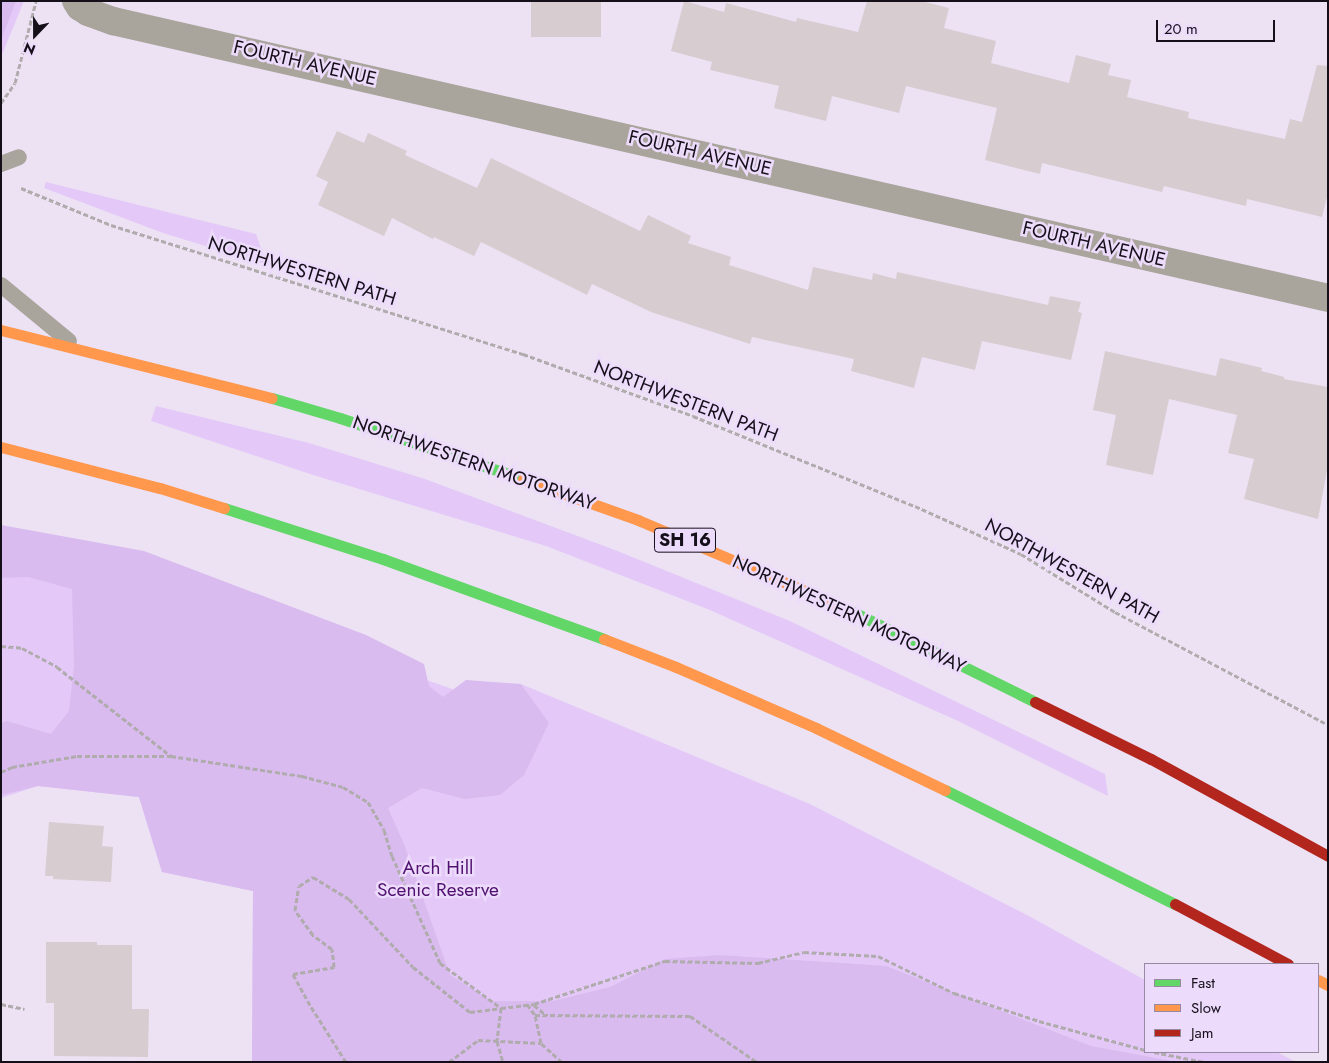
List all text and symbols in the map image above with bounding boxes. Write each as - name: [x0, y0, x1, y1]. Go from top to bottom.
- north arrow: [10, 10, 60, 60]
- scale bar: [1159, 10, 1278, 42]
- text: 20 m: [1164, 18, 1198, 40]
- street label: FOURTH AVENUE: [231, 35, 379, 91]
- text: N: [20, 38, 38, 60]
- street label: FOURTH AVENUE: [626, 125, 774, 181]
- street label: FOURTH AVENUE: [1020, 216, 1168, 272]
- street label: NORTHWESTERN PATH: [205, 232, 399, 310]
- street label: NORTHWESTERN PATH: [591, 355, 781, 447]
- street label: NORTHWESTERN MOTORWAY: [350, 411, 598, 515]
- street label: NORTHWESTERN PATH: [981, 514, 1163, 628]
- road number: SH 16: [654, 524, 716, 556]
- street label: NORTHWESTERN MOTORWAY: [729, 550, 969, 678]
- park label: Arch Hill Scenic Reserve: [377, 857, 499, 901]
- legend: [1144, 963, 1319, 1053]
- text: Fast: [1191, 972, 1215, 994]
- text: Slow: [1191, 997, 1221, 1019]
- text: Jam: [1191, 1022, 1214, 1044]

